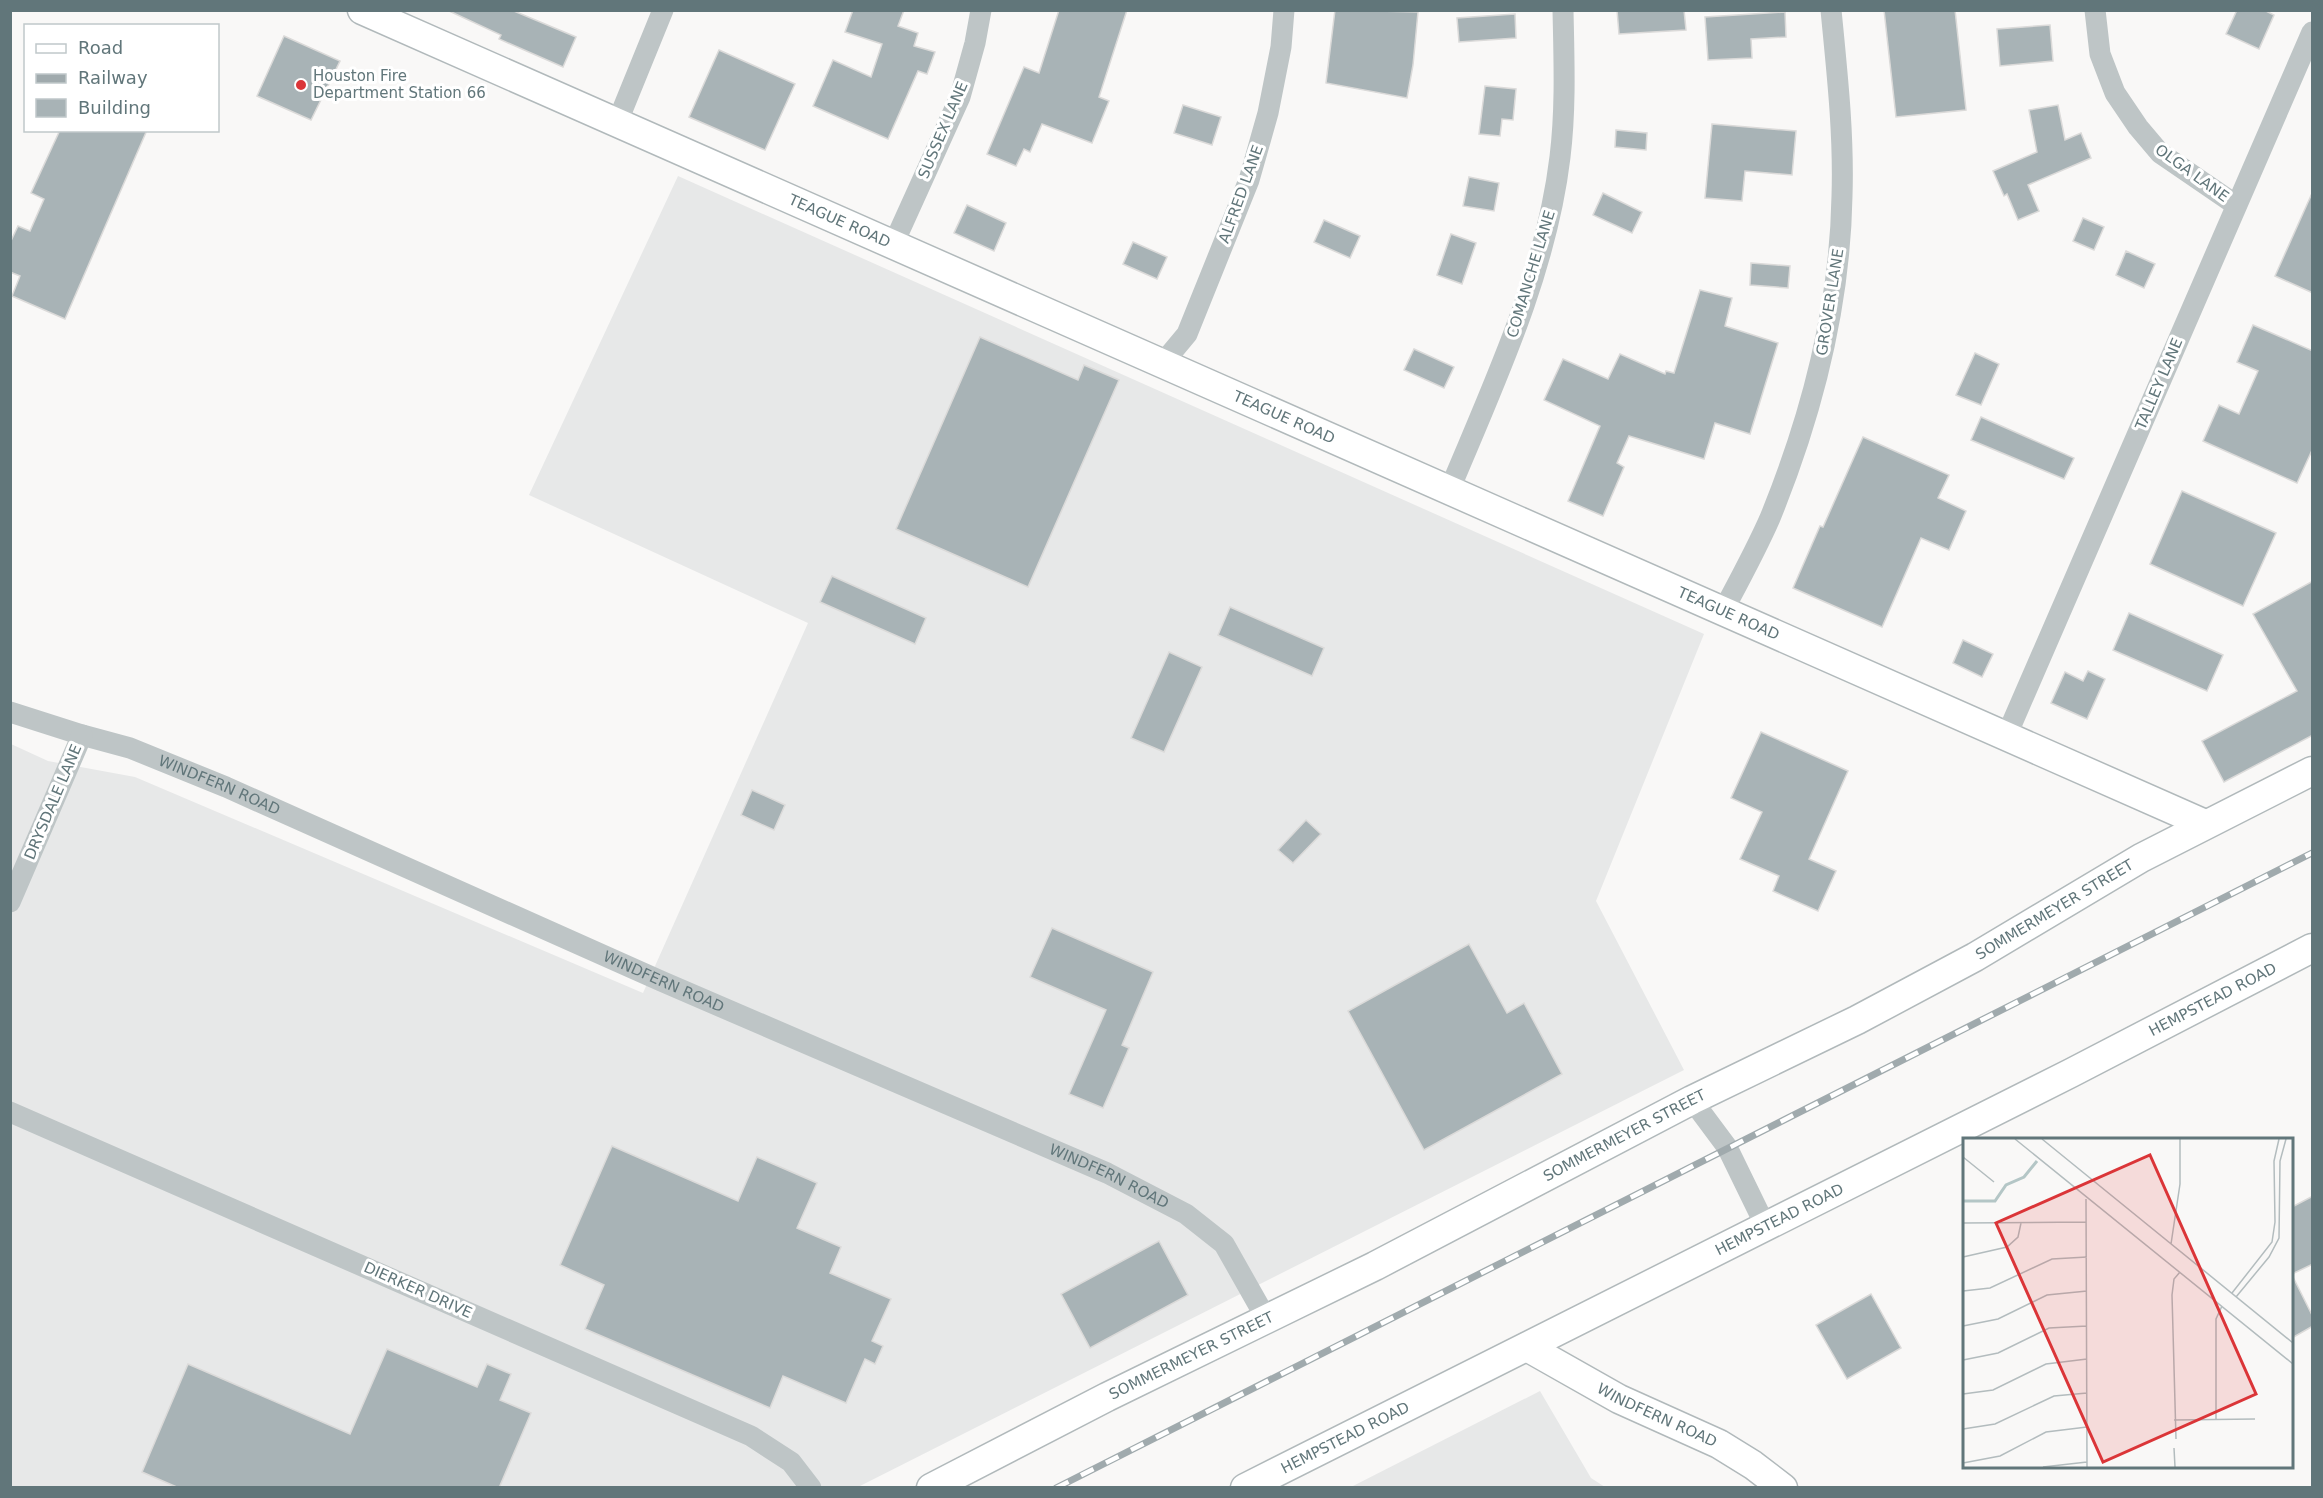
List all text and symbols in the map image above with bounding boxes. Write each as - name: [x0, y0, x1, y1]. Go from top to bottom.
- legend: [24, 24, 219, 132]
- text: Road: [78, 37, 123, 58]
- text: Railway: [78, 67, 148, 88]
- place label: Houston Fire Department Station 66: [313, 67, 486, 102]
- marker: Houston Fire Department Station 66: [294, 78, 308, 92]
- street label: SUSSEX LANE: [914, 79, 972, 181]
- text: Building: [78, 97, 151, 118]
- street label: OLGA LANE: [2152, 140, 2232, 206]
- street label: ALFRED LANE: [1215, 142, 1267, 246]
- street label: TEAGUE ROAD: [785, 190, 893, 251]
- street label: COMANCHE LANE: [1503, 208, 1559, 340]
- street label: GROVER LANE: [1813, 247, 1847, 357]
- street label: TALLEY LANE: [2131, 335, 2186, 434]
- street label: TEAGUE ROAD: [1230, 387, 1338, 448]
- street label: TEAGUE ROAD: [1674, 583, 1782, 644]
- street label: DRYSDALE LANE: [21, 742, 85, 862]
- street label: WINDFERN ROAD: [156, 751, 283, 819]
- street label: SOMMERMEYER STREET: [1972, 855, 2137, 964]
- street label: WINDFERN ROAD: [600, 947, 727, 1016]
- street label: HEMPSTEAD ROAD: [2146, 959, 2280, 1040]
- street label: SOMMERMEYER STREET: [1540, 1085, 1709, 1185]
- inset map: [1963, 1138, 2293, 1468]
- street label: WINDFERN ROAD: [1046, 1140, 1172, 1213]
- street label: HEMPSTEAD ROAD: [1712, 1180, 1847, 1259]
- street label: DIERKER DRIVE: [361, 1258, 475, 1322]
- street label: SOMMERMEYER STREET: [1106, 1308, 1277, 1404]
- street label: WINDFERN ROAD: [1594, 1379, 1720, 1451]
- street label: HEMPSTEAD ROAD: [1278, 1398, 1412, 1477]

